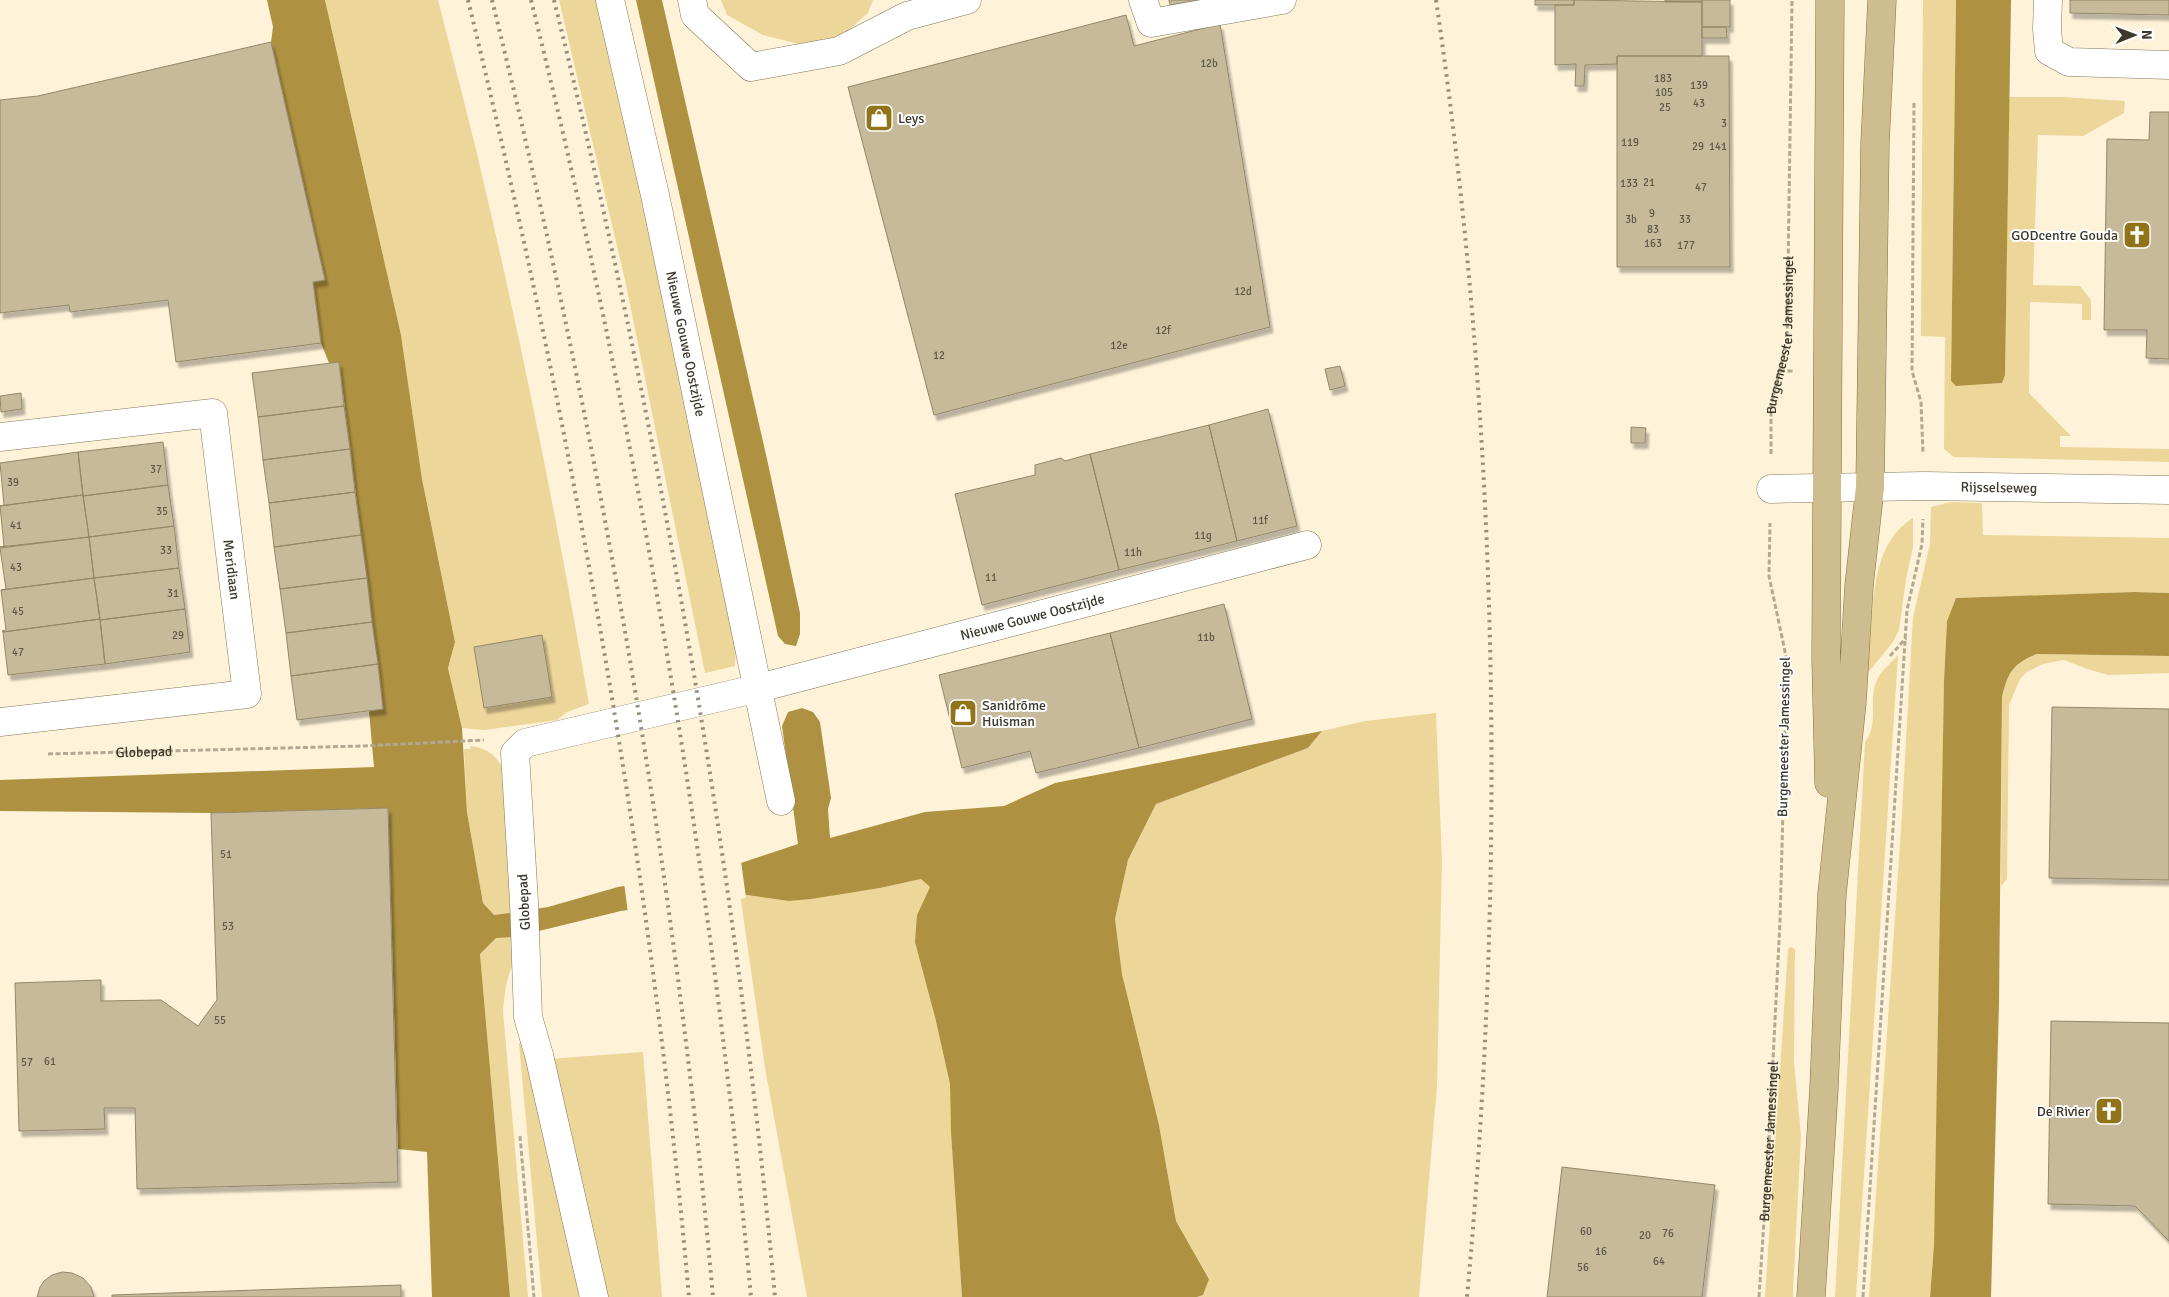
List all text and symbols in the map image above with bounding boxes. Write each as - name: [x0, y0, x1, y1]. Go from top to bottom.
- north arrow: [2109, 10, 2159, 60]
- text: N: [2138, 30, 2155, 40]
- house number: 12b: [1200, 57, 1218, 70]
- house number: 183: [1654, 72, 1672, 85]
- house number: 139: [1690, 79, 1708, 92]
- house number: 105: [1655, 86, 1673, 99]
- house number: 43: [1693, 97, 1705, 110]
- house number: 25: [1659, 101, 1671, 114]
- shop icon: Leys: [864, 103, 894, 133]
- place label: Leys: [898, 110, 924, 127]
- house number: 3: [1721, 117, 1727, 130]
- house number: 119: [1621, 136, 1639, 149]
- house number: 29: [1692, 140, 1704, 153]
- house number: 141: [1709, 140, 1727, 153]
- house number: 21: [1643, 176, 1655, 189]
- house number: 133: [1620, 177, 1638, 190]
- house number: 47: [1695, 181, 1707, 194]
- house number: 9: [1649, 207, 1655, 220]
- house number: 3b: [1625, 213, 1637, 226]
- house number: 33: [1679, 213, 1691, 226]
- church icon: GODcentre Gouda: [2122, 220, 2152, 250]
- house number: 83: [1647, 223, 1659, 236]
- place label: GODcentre Gouda: [2011, 227, 2118, 244]
- house number: 163: [1644, 237, 1662, 250]
- house number: 177: [1677, 239, 1695, 252]
- street label: Burgemeester Jamessingel: [1763, 256, 1797, 414]
- street label: Nieuwe Gouwe Oostzijde: [663, 269, 709, 418]
- house number: 12d: [1234, 285, 1252, 298]
- house number: 12f: [1155, 324, 1172, 337]
- house number: 12e: [1110, 339, 1128, 352]
- house number: 12: [933, 349, 945, 362]
- house number: 37: [150, 463, 162, 476]
- house number: 39: [7, 476, 19, 489]
- street label: Rijsselseweg: [1960, 478, 2038, 496]
- house number: 35: [156, 505, 168, 518]
- house number: 11f: [1252, 514, 1269, 527]
- house number: 41: [10, 519, 22, 532]
- house number: 11g: [1194, 529, 1212, 542]
- street label: Meridiaan: [220, 538, 244, 601]
- house number: 33: [160, 544, 172, 557]
- house number: 11h: [1124, 546, 1142, 559]
- house number: 43: [10, 561, 22, 574]
- house number: 11: [985, 571, 997, 584]
- house number: 31: [167, 587, 179, 600]
- street label: Nieuwe Gouwe Oostzijde: [958, 590, 1106, 644]
- house number: 45: [12, 605, 24, 618]
- house number: 29: [172, 629, 184, 642]
- house number: 11b: [1197, 631, 1215, 644]
- house number: 47: [12, 646, 24, 659]
- street label: Burgemeester Jamessingel: [1774, 657, 1794, 817]
- place label: Sanidrõme Huisman: [982, 697, 1046, 730]
- shop icon: Sanidrõme Huisman: [948, 698, 978, 728]
- street label: Globepad: [115, 742, 172, 761]
- house number: 51: [220, 848, 232, 861]
- street label: Globepad: [514, 873, 534, 931]
- house number: 53: [222, 920, 234, 933]
- house number: 55: [214, 1014, 226, 1027]
- house number: 61: [44, 1055, 56, 1068]
- house number: 57: [21, 1056, 33, 1069]
- street label: Burgemeester Jamessingel: [1755, 1061, 1781, 1222]
- church icon: De Rivier: [2094, 1096, 2124, 1126]
- place label: De Rivier: [2037, 1103, 2091, 1120]
- house number: 60: [1580, 1225, 1592, 1238]
- house number: 76: [1662, 1227, 1674, 1240]
- house number: 20: [1639, 1229, 1651, 1242]
- house number: 16: [1595, 1245, 1607, 1258]
- house number: 64: [1653, 1255, 1665, 1268]
- house number: 56: [1577, 1261, 1589, 1274]

